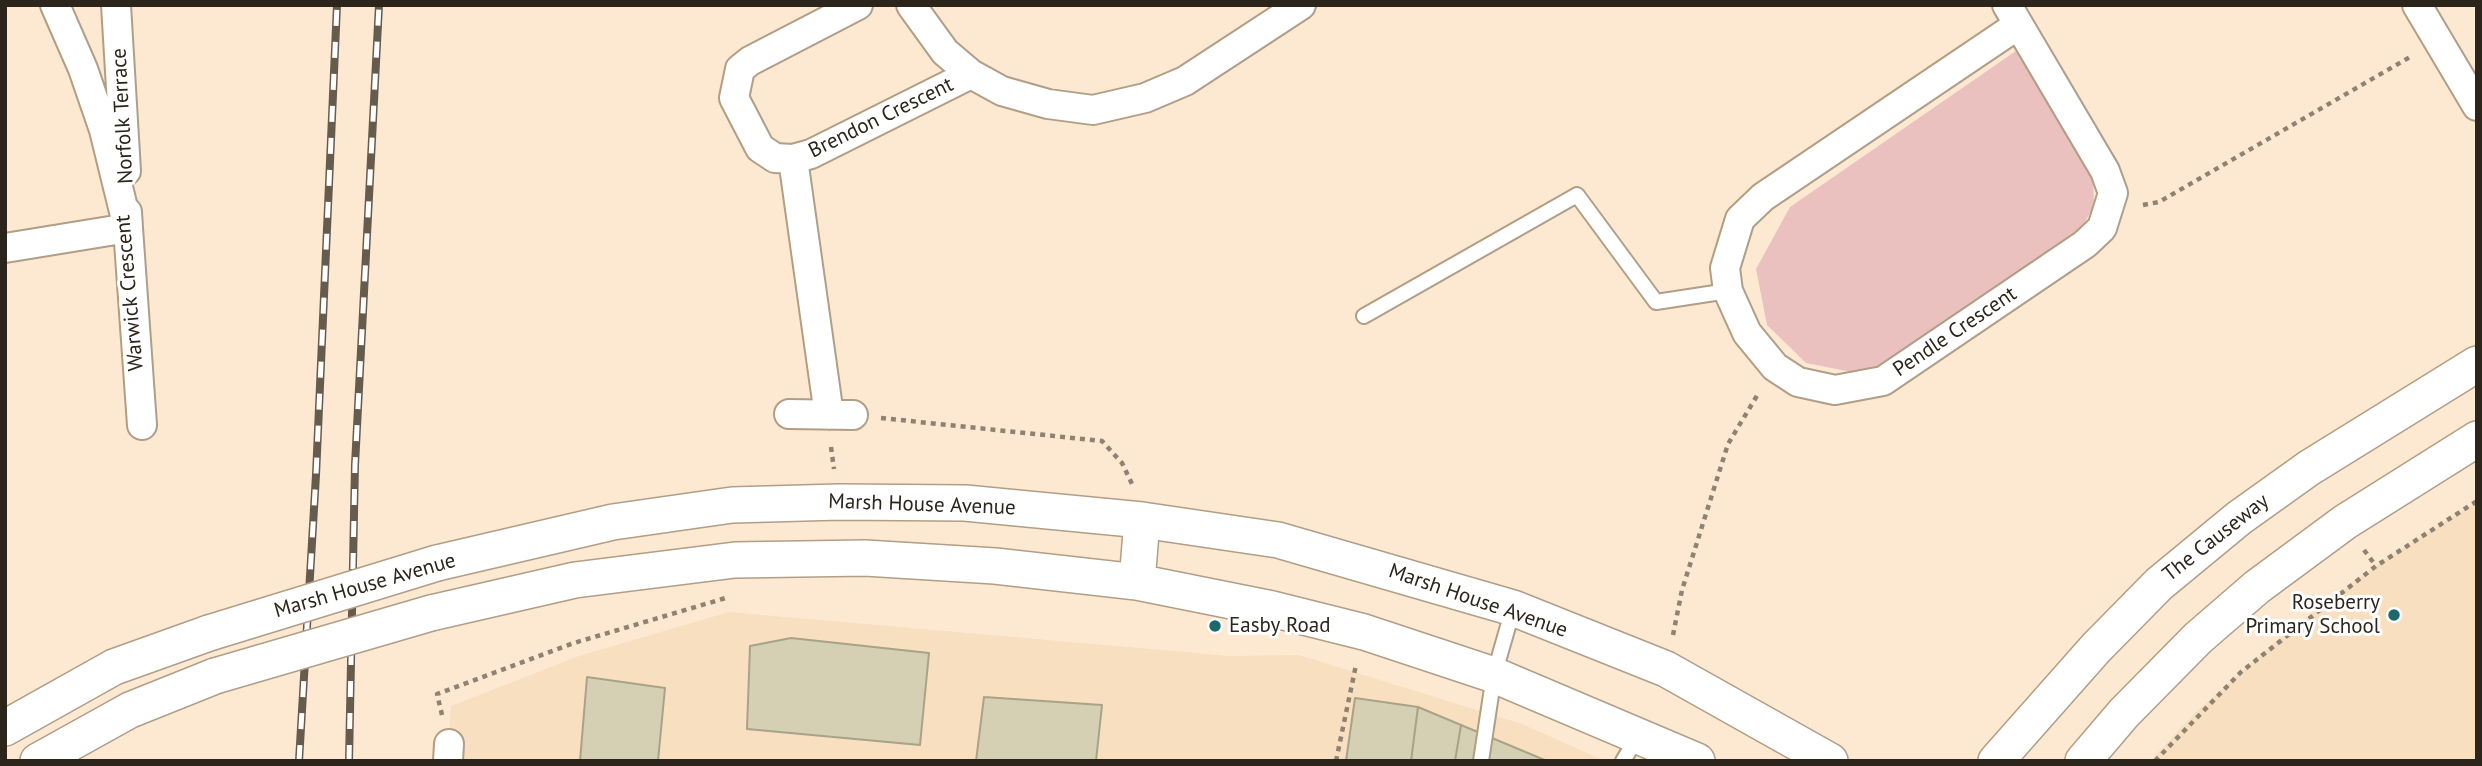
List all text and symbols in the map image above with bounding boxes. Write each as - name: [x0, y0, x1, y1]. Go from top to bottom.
- street label: Norfolk Terrace: [107, 47, 139, 185]
- street label: Brendon Crescent: [805, 72, 957, 164]
- street label: Warwick Crescent: [111, 214, 149, 372]
- street label: Pendle Crescent: [1889, 281, 2021, 383]
- street label: Marsh House Avenue: [828, 489, 1016, 521]
- street label: The Causeway: [2158, 489, 2274, 587]
- street label: Marsh House Avenue: [271, 548, 459, 624]
- street label: Marsh House Avenue: [1385, 559, 1571, 643]
- place label: Roseberry Primary School: [2245, 590, 2380, 640]
- marker: Roseberry Primary School: [2386, 607, 2402, 623]
- place label: Easby Road: [1229, 613, 1330, 639]
- marker: Easby Road: [1207, 618, 1223, 634]

